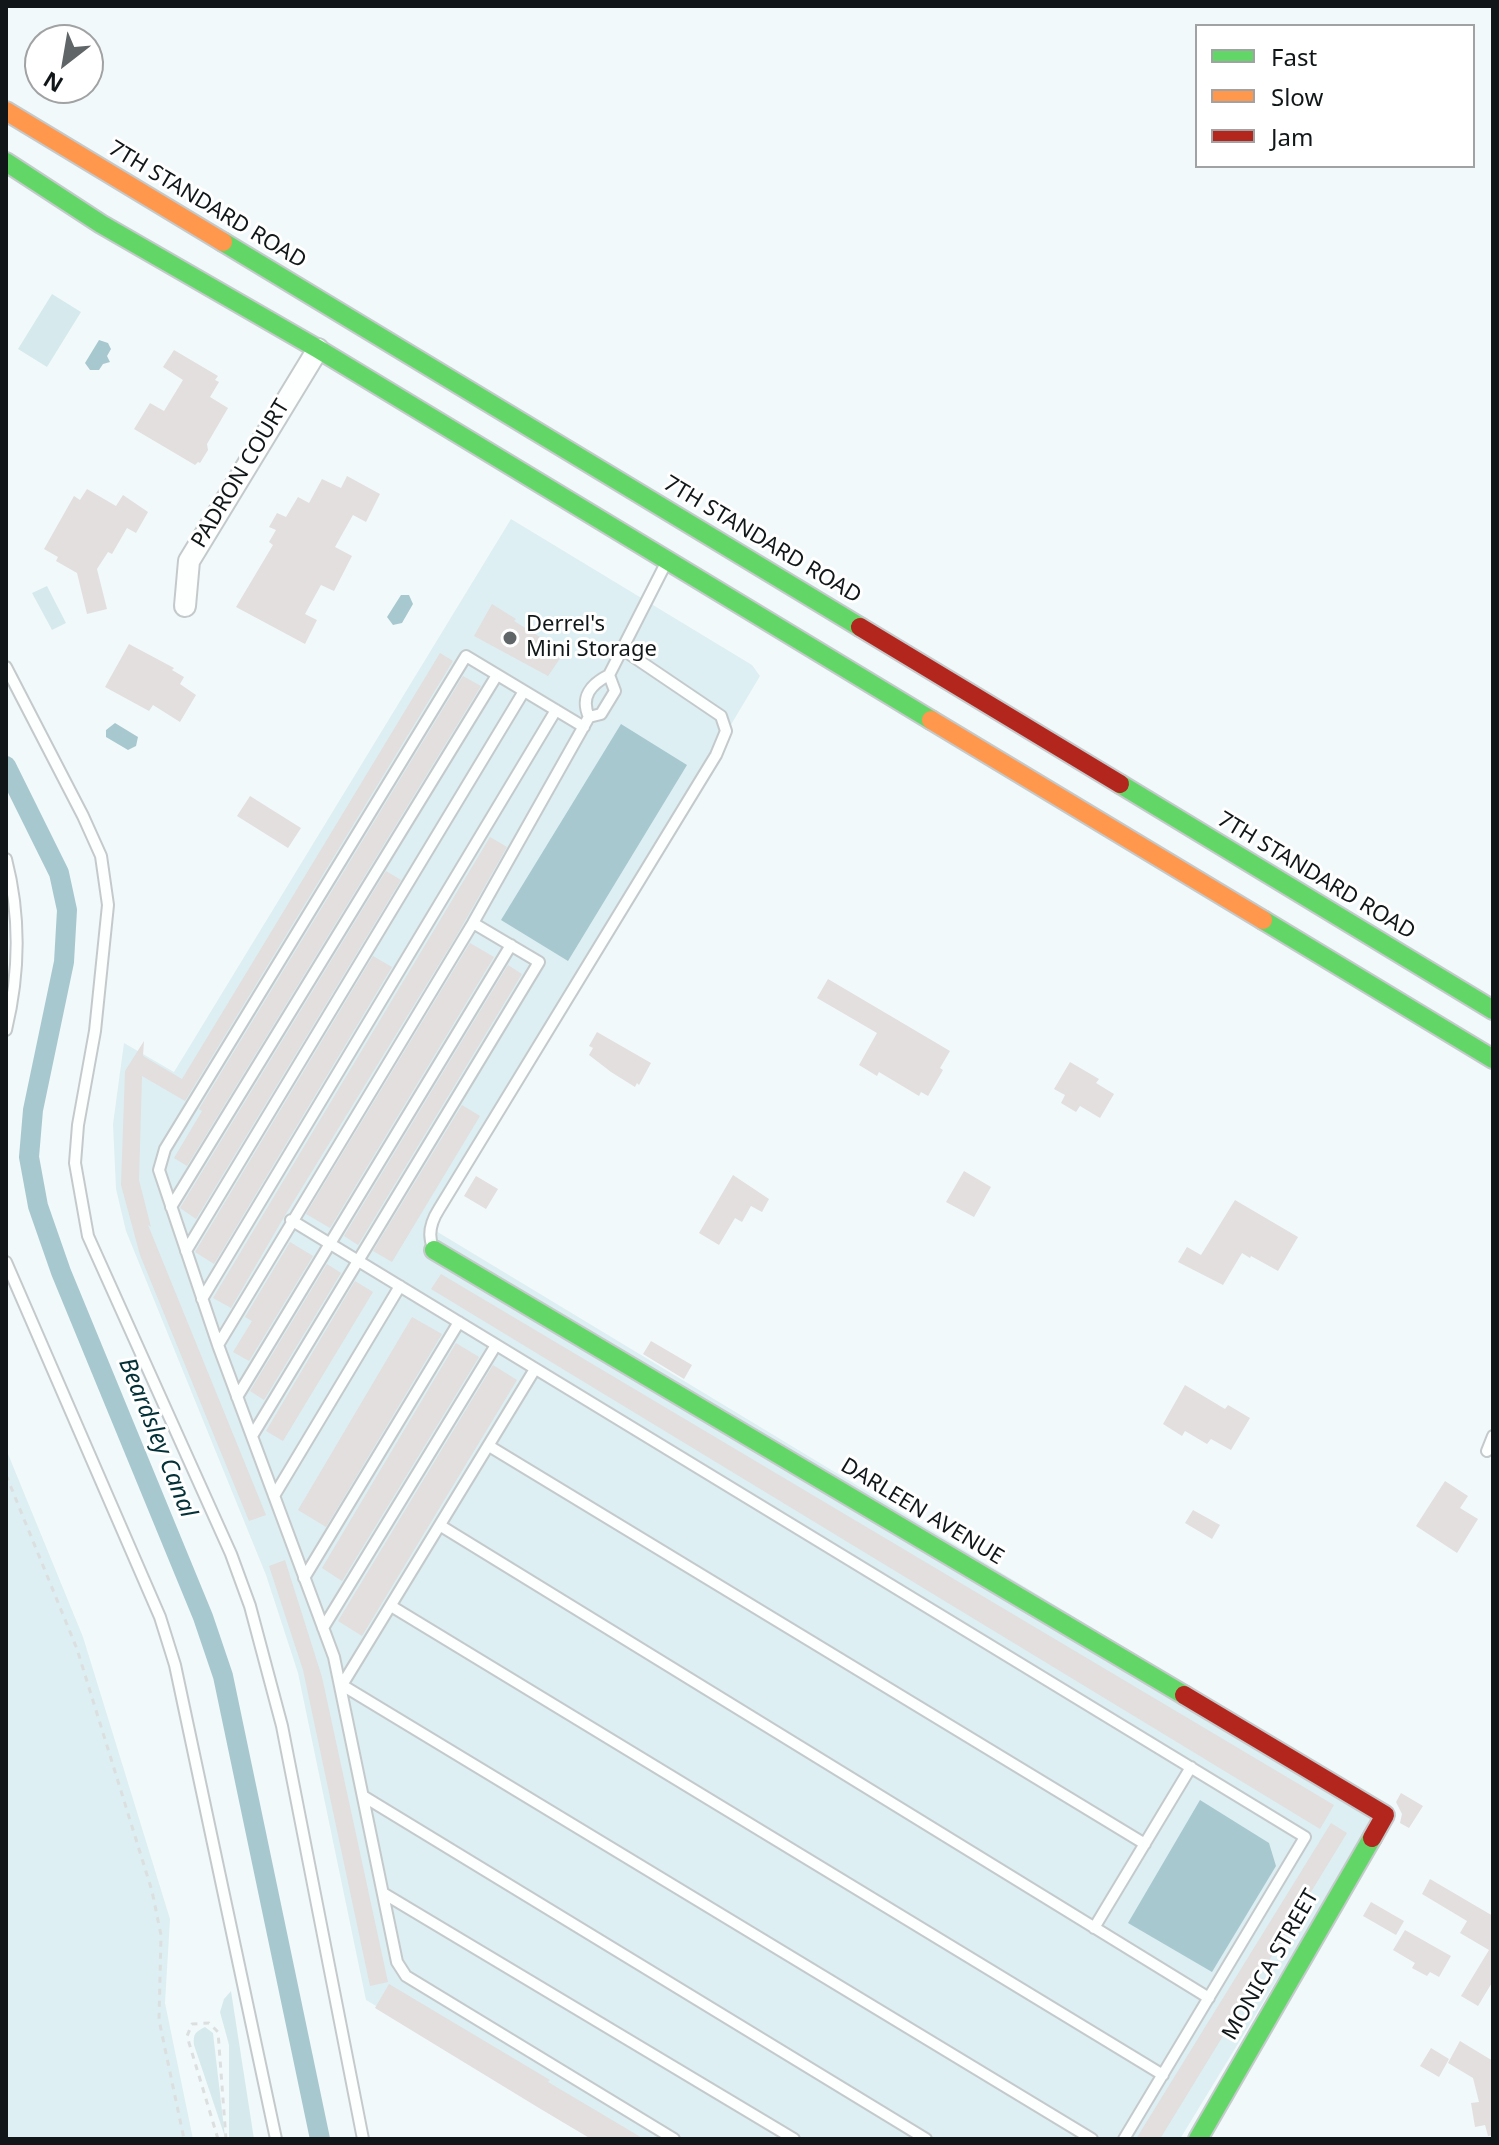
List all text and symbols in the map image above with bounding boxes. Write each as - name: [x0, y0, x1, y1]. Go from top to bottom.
- north arrow: [24, 24, 104, 104]
- legend: [1195, 24, 1475, 168]
- text: Fast: [1271, 40, 1317, 73]
- text: N: [37, 65, 68, 100]
- text: Slow: [1271, 80, 1323, 113]
- text: Jam: [1271, 120, 1313, 153]
- street label: 7TH STANDARD ROAD: [103, 135, 311, 275]
- street label: PADRON COURT: [186, 395, 296, 553]
- street label: 7TH STANDARD ROAD: [658, 470, 866, 610]
- place label: Derrel's Mini Storage: [526, 612, 657, 664]
- marker: Derrel's Mini Storage: [501, 629, 519, 647]
- street label: 7TH STANDARD ROAD: [1212, 806, 1420, 946]
- water label: Beardsley Canal: [112, 1354, 202, 1522]
- street label: DARLEEN AVENUE: [836, 1453, 1008, 1571]
- street label: MONICA STREET: [1217, 1885, 1325, 2045]

